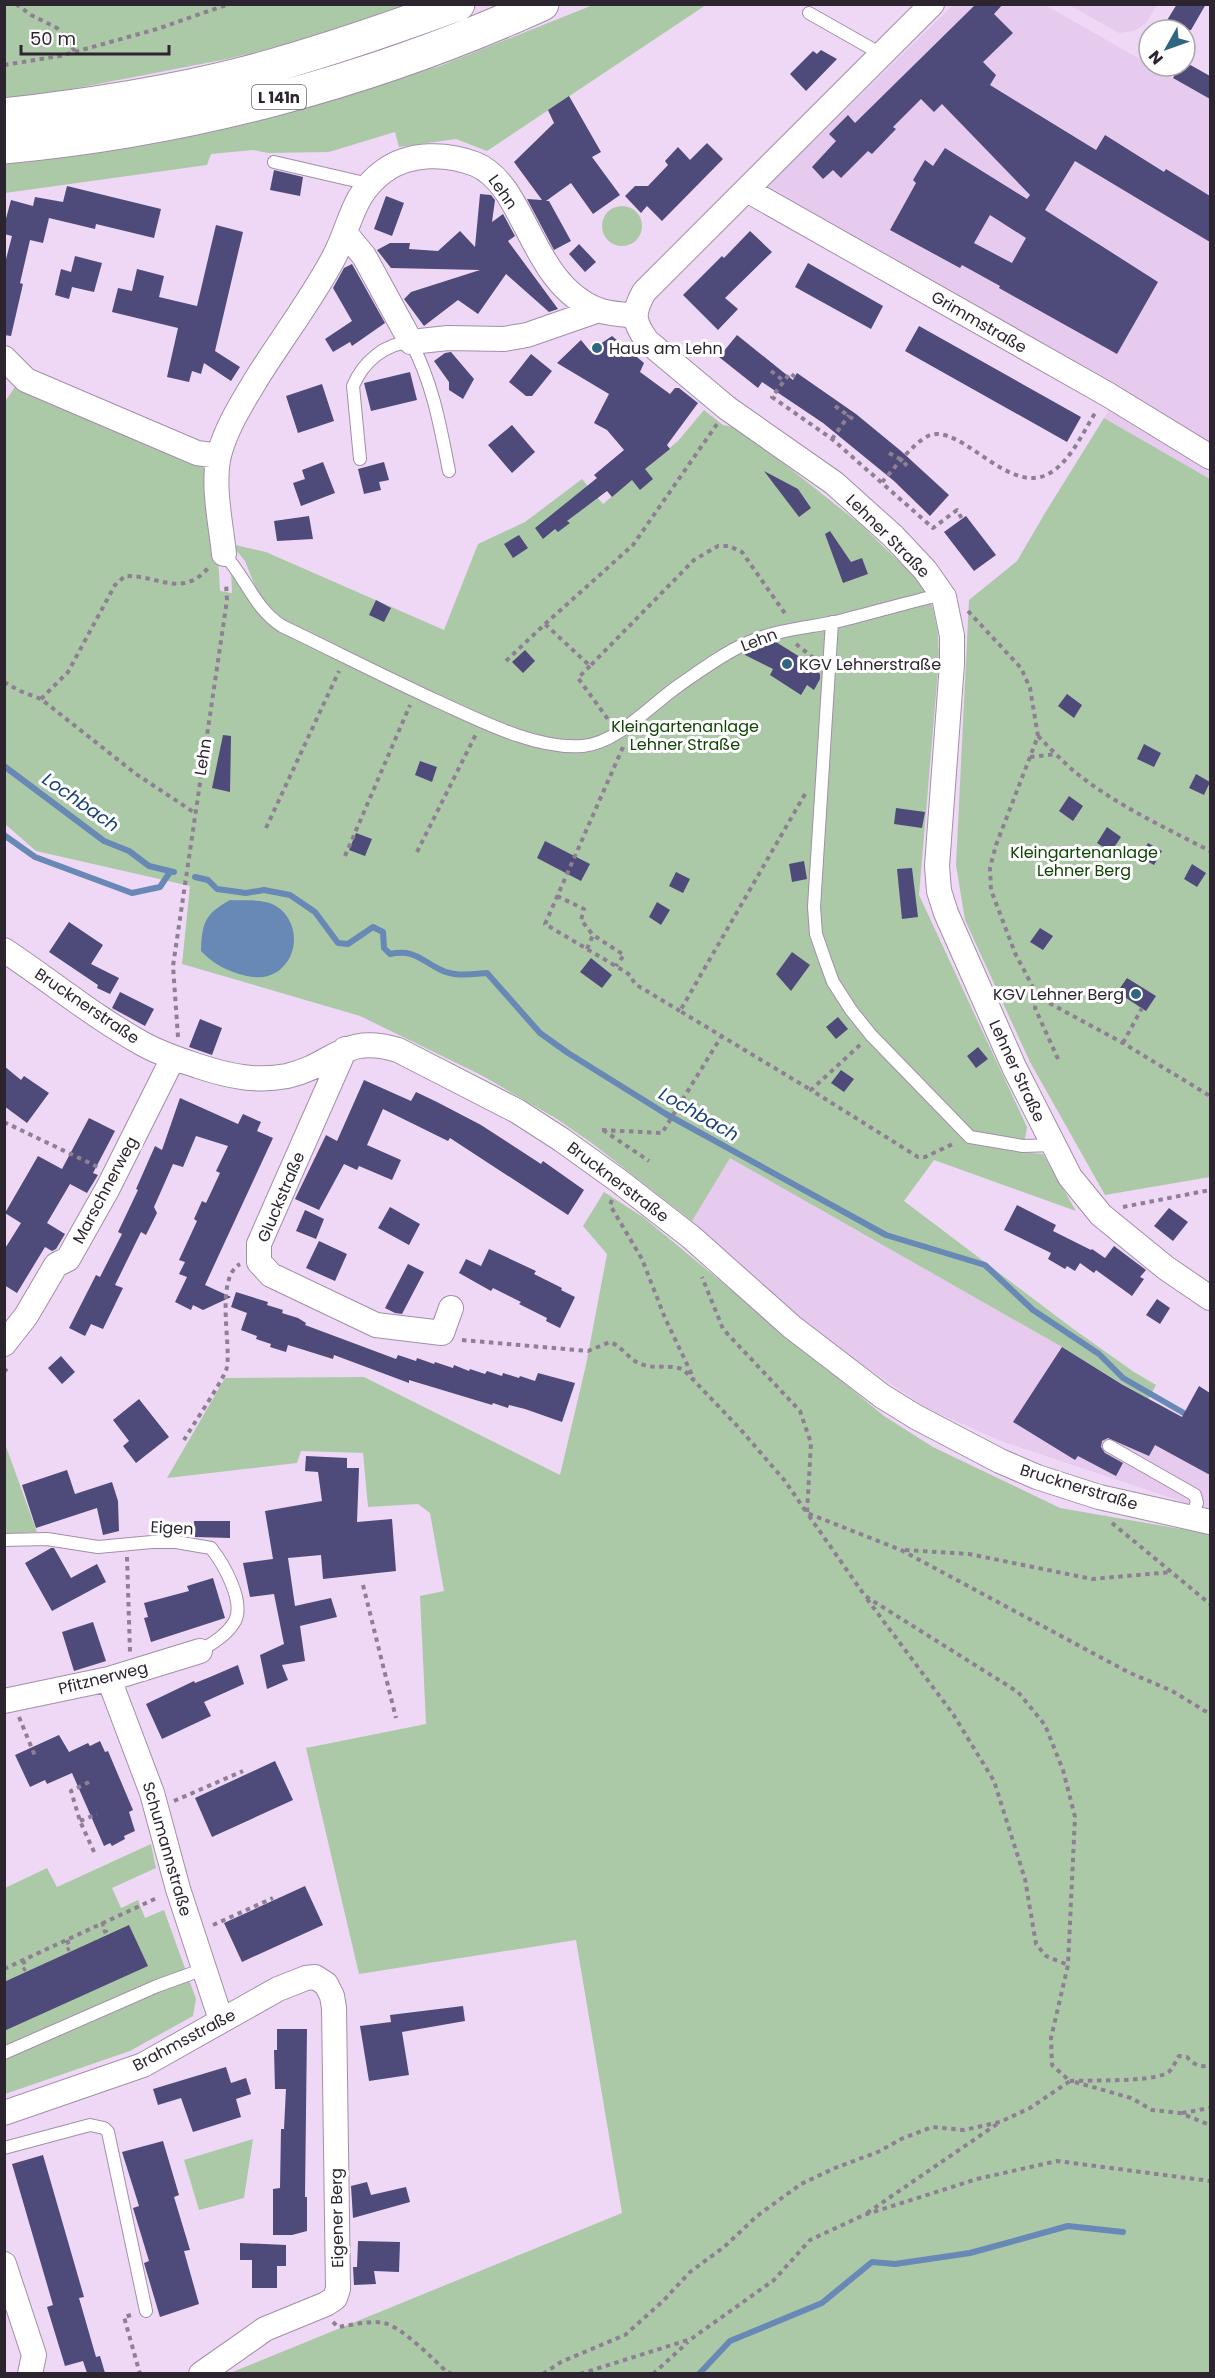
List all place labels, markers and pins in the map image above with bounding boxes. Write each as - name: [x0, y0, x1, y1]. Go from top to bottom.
- place label: Haus am Lehn: [609, 337, 723, 360]
- marker: Haus am Lehn: [590, 341, 604, 355]
- place label: KGV Lehnerstraße: [799, 653, 941, 676]
- marker: KGV Lehnerstraße: [780, 657, 794, 671]
- place label: KGV Lehner Berg: [993, 983, 1124, 1006]
- marker: KGV Lehner Berg: [1129, 987, 1143, 1001]

